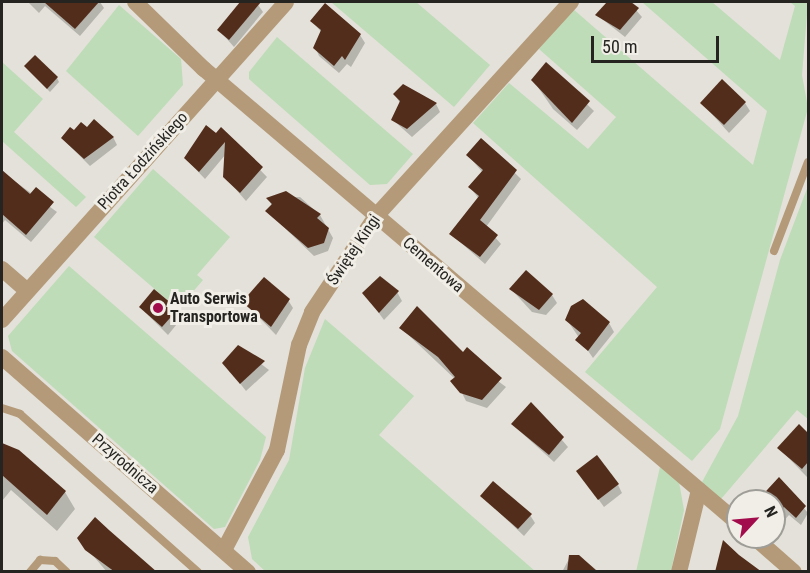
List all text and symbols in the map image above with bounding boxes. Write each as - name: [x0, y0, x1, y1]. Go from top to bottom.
- scale bar: [594, 24, 722, 62]
- text: 50 m: [602, 36, 637, 57]
- street label: Piotra Łodzińskiego: [94, 108, 192, 214]
- street label: Świętej Kingi: [323, 211, 385, 289]
- street label: Cementowa: [399, 233, 467, 297]
- place label: Auto Serwis Transportowa: [170, 289, 258, 327]
- marker: Auto Serwis Transportowa: [151, 301, 165, 315]
- street label: Przyrodnicza: [88, 430, 162, 498]
- north arrow: [726, 489, 786, 549]
- text: N: [760, 503, 782, 520]

